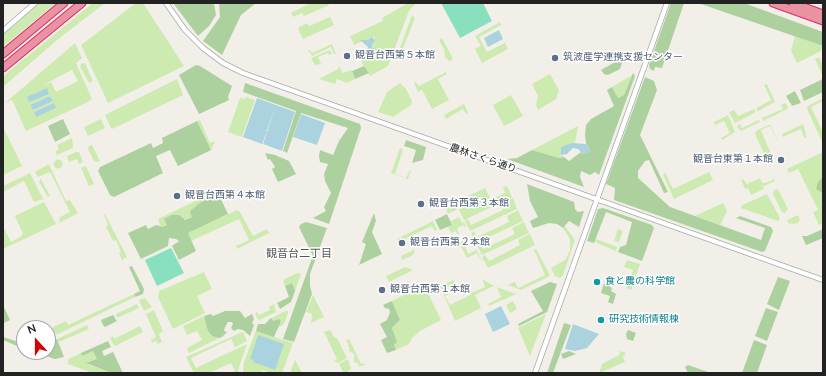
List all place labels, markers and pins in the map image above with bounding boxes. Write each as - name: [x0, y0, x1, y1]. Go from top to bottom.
- place label: 観音台西第５本館: [355, 50, 435, 62]
- marker: 観音台西第５本館: [342, 51, 352, 61]
- place label: 筑波産学連携支援センター: [563, 52, 683, 64]
- marker: 筑波産学連携支援センター: [550, 53, 560, 63]
- place label: 観音台東第１本館: [693, 154, 773, 166]
- marker: 観音台東第１本館: [776, 155, 786, 165]
- place label: 観音台西第４本館: [185, 190, 265, 202]
- marker: 観音台西第４本館: [172, 191, 182, 201]
- place label: 観音台西第３本館: [429, 198, 509, 210]
- marker: 観音台西第３本館: [416, 199, 426, 209]
- place label: 観音台西第２本館: [410, 237, 490, 249]
- marker: 観音台西第２本館: [397, 238, 407, 248]
- place label: 食と農の科学館: [605, 276, 675, 288]
- marker: 食と農の科学館: [592, 277, 602, 287]
- place label: 観音台西第１本館: [390, 284, 470, 296]
- marker: 観音台西第１本館: [377, 285, 387, 295]
- place label: 研究技術情報棟: [609, 314, 679, 326]
- marker: 研究技術情報棟: [596, 315, 606, 325]

